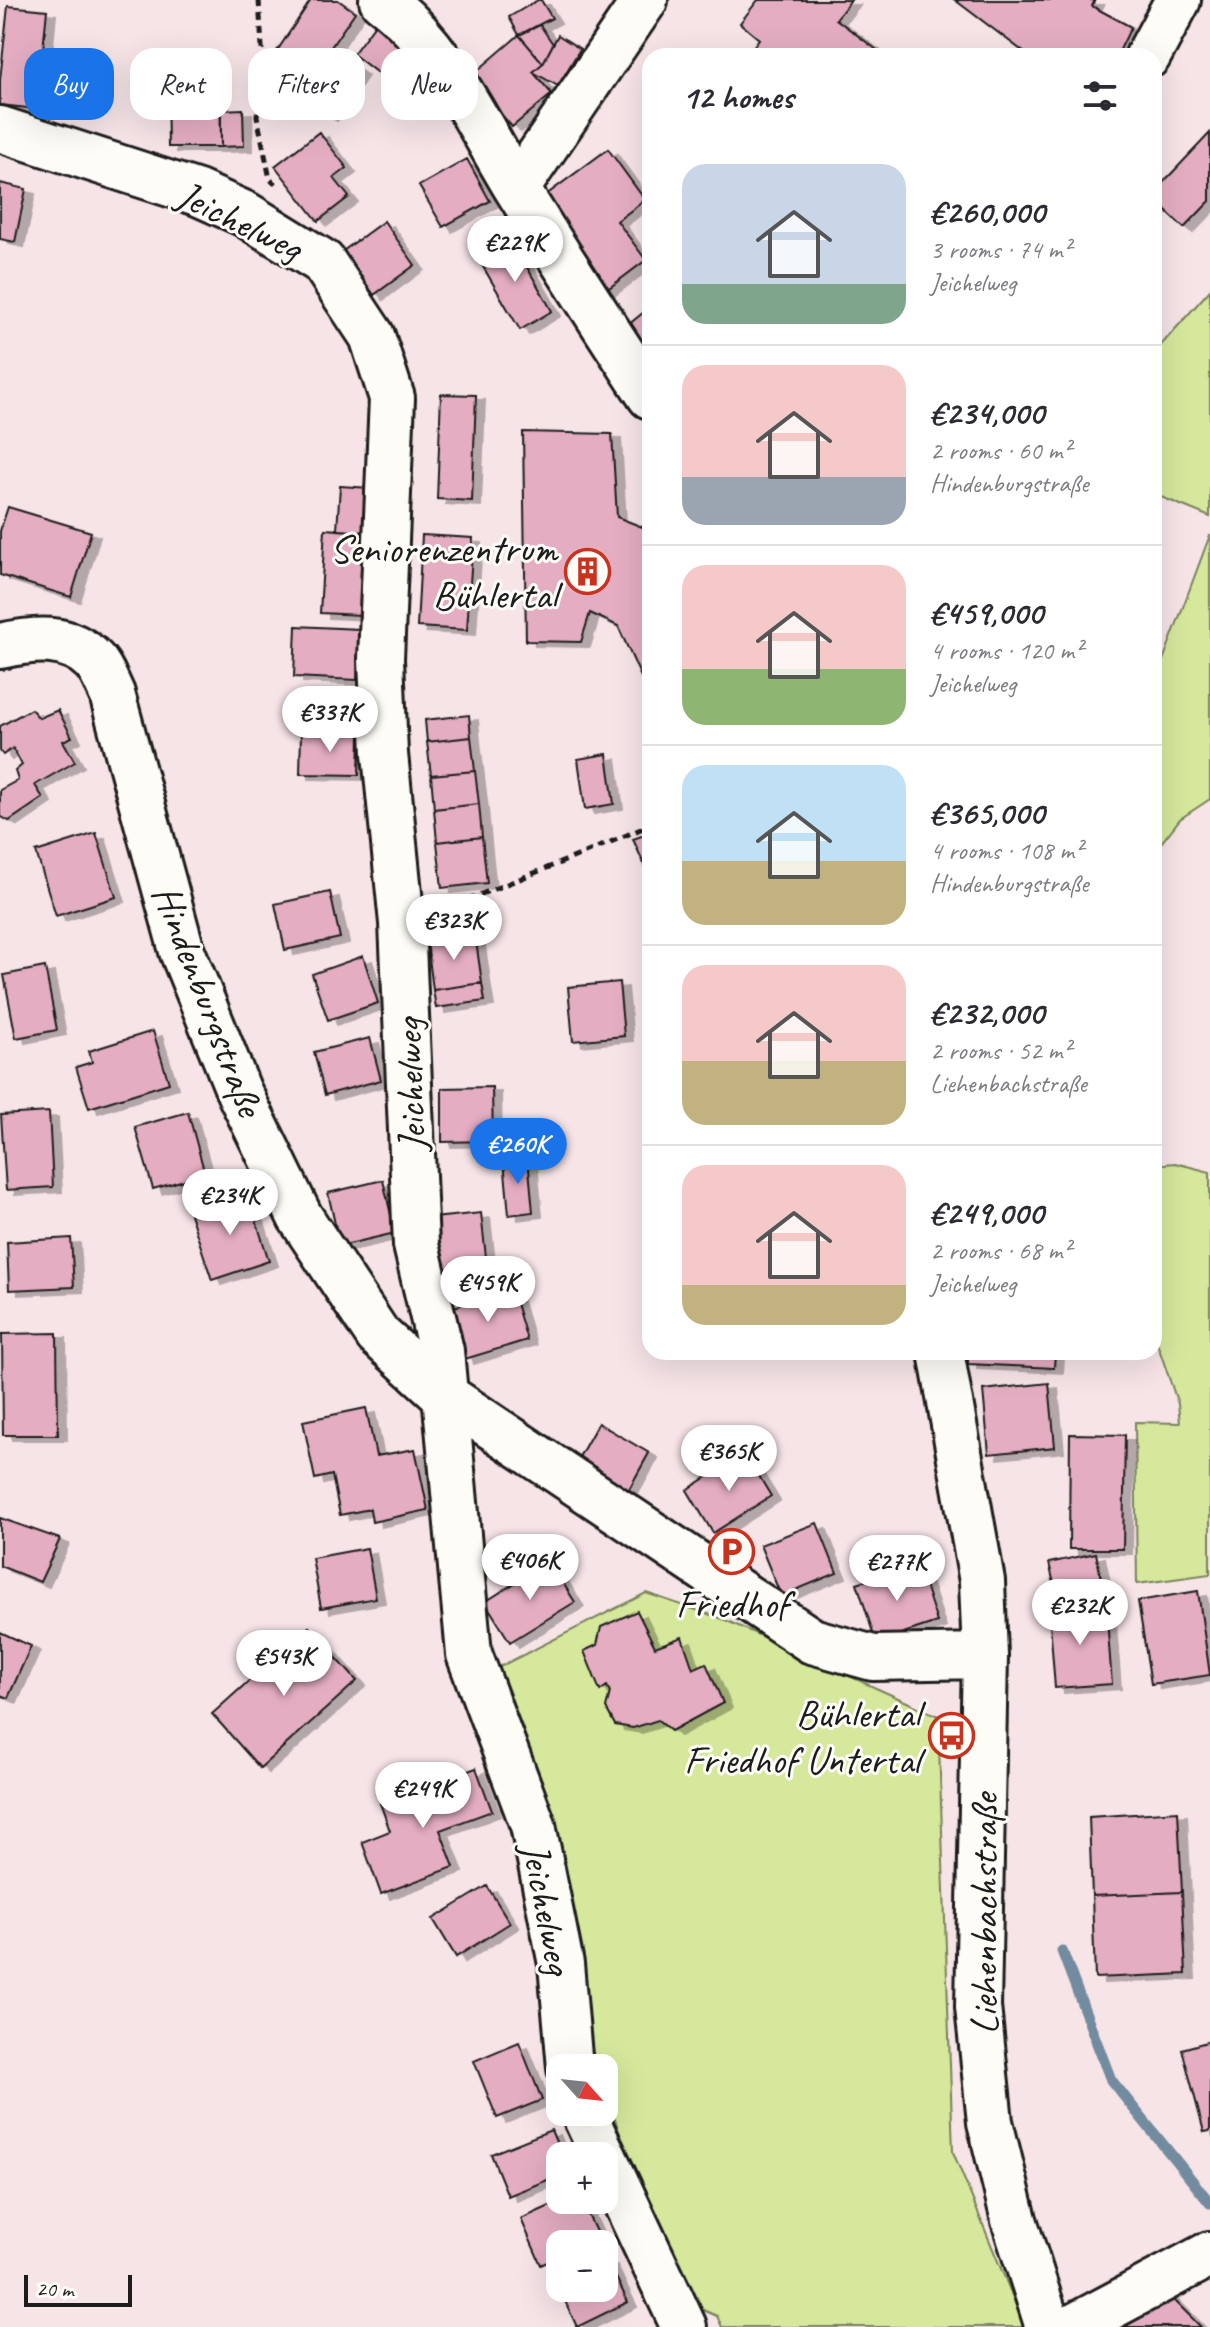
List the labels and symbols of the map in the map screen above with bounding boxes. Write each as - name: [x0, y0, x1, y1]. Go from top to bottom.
- street label: Jeichelweg: [167, 169, 312, 274]
- pin: €229K: [459, 216, 571, 284]
- place label: Seniorenzentrum Bühlertal: [330, 524, 563, 620]
- building icon: Seniorenzentrum Bühlertal: [564, 547, 612, 595]
- pin: €337K: [274, 686, 386, 754]
- street label: Hindenburgstraße: [141, 878, 276, 1126]
- pin: €323K: [398, 894, 510, 962]
- street label: Jeichelweg: [383, 1015, 437, 1154]
- pin: €260K: [462, 1118, 574, 1186]
- pin: €234K: [174, 1169, 286, 1237]
- pin: €459K: [432, 1256, 544, 1324]
- pin: €365K: [673, 1425, 785, 1493]
- parking icon: Friedhof: [708, 1527, 756, 1575]
- pin: €406K: [474, 1534, 586, 1602]
- pin: €277K: [841, 1535, 953, 1603]
- place label: Friedhof: [676, 1579, 797, 1629]
- pin: €232K: [1024, 1579, 1136, 1647]
- pin: €543K: [228, 1630, 340, 1698]
- place label: Bühlertal Friedhof Untertal: [684, 1689, 926, 1785]
- bus stop icon: Bühlertal Friedhof Untertal: [927, 1712, 975, 1760]
- pin: €249K: [367, 1762, 479, 1830]
- street label: Liehenbachstraße: [959, 1791, 1009, 2034]
- street label: Jeichelweg: [509, 1837, 585, 1981]
- north arrow: [546, 2054, 618, 2126]
- scale bar: [24, 2271, 132, 2307]

